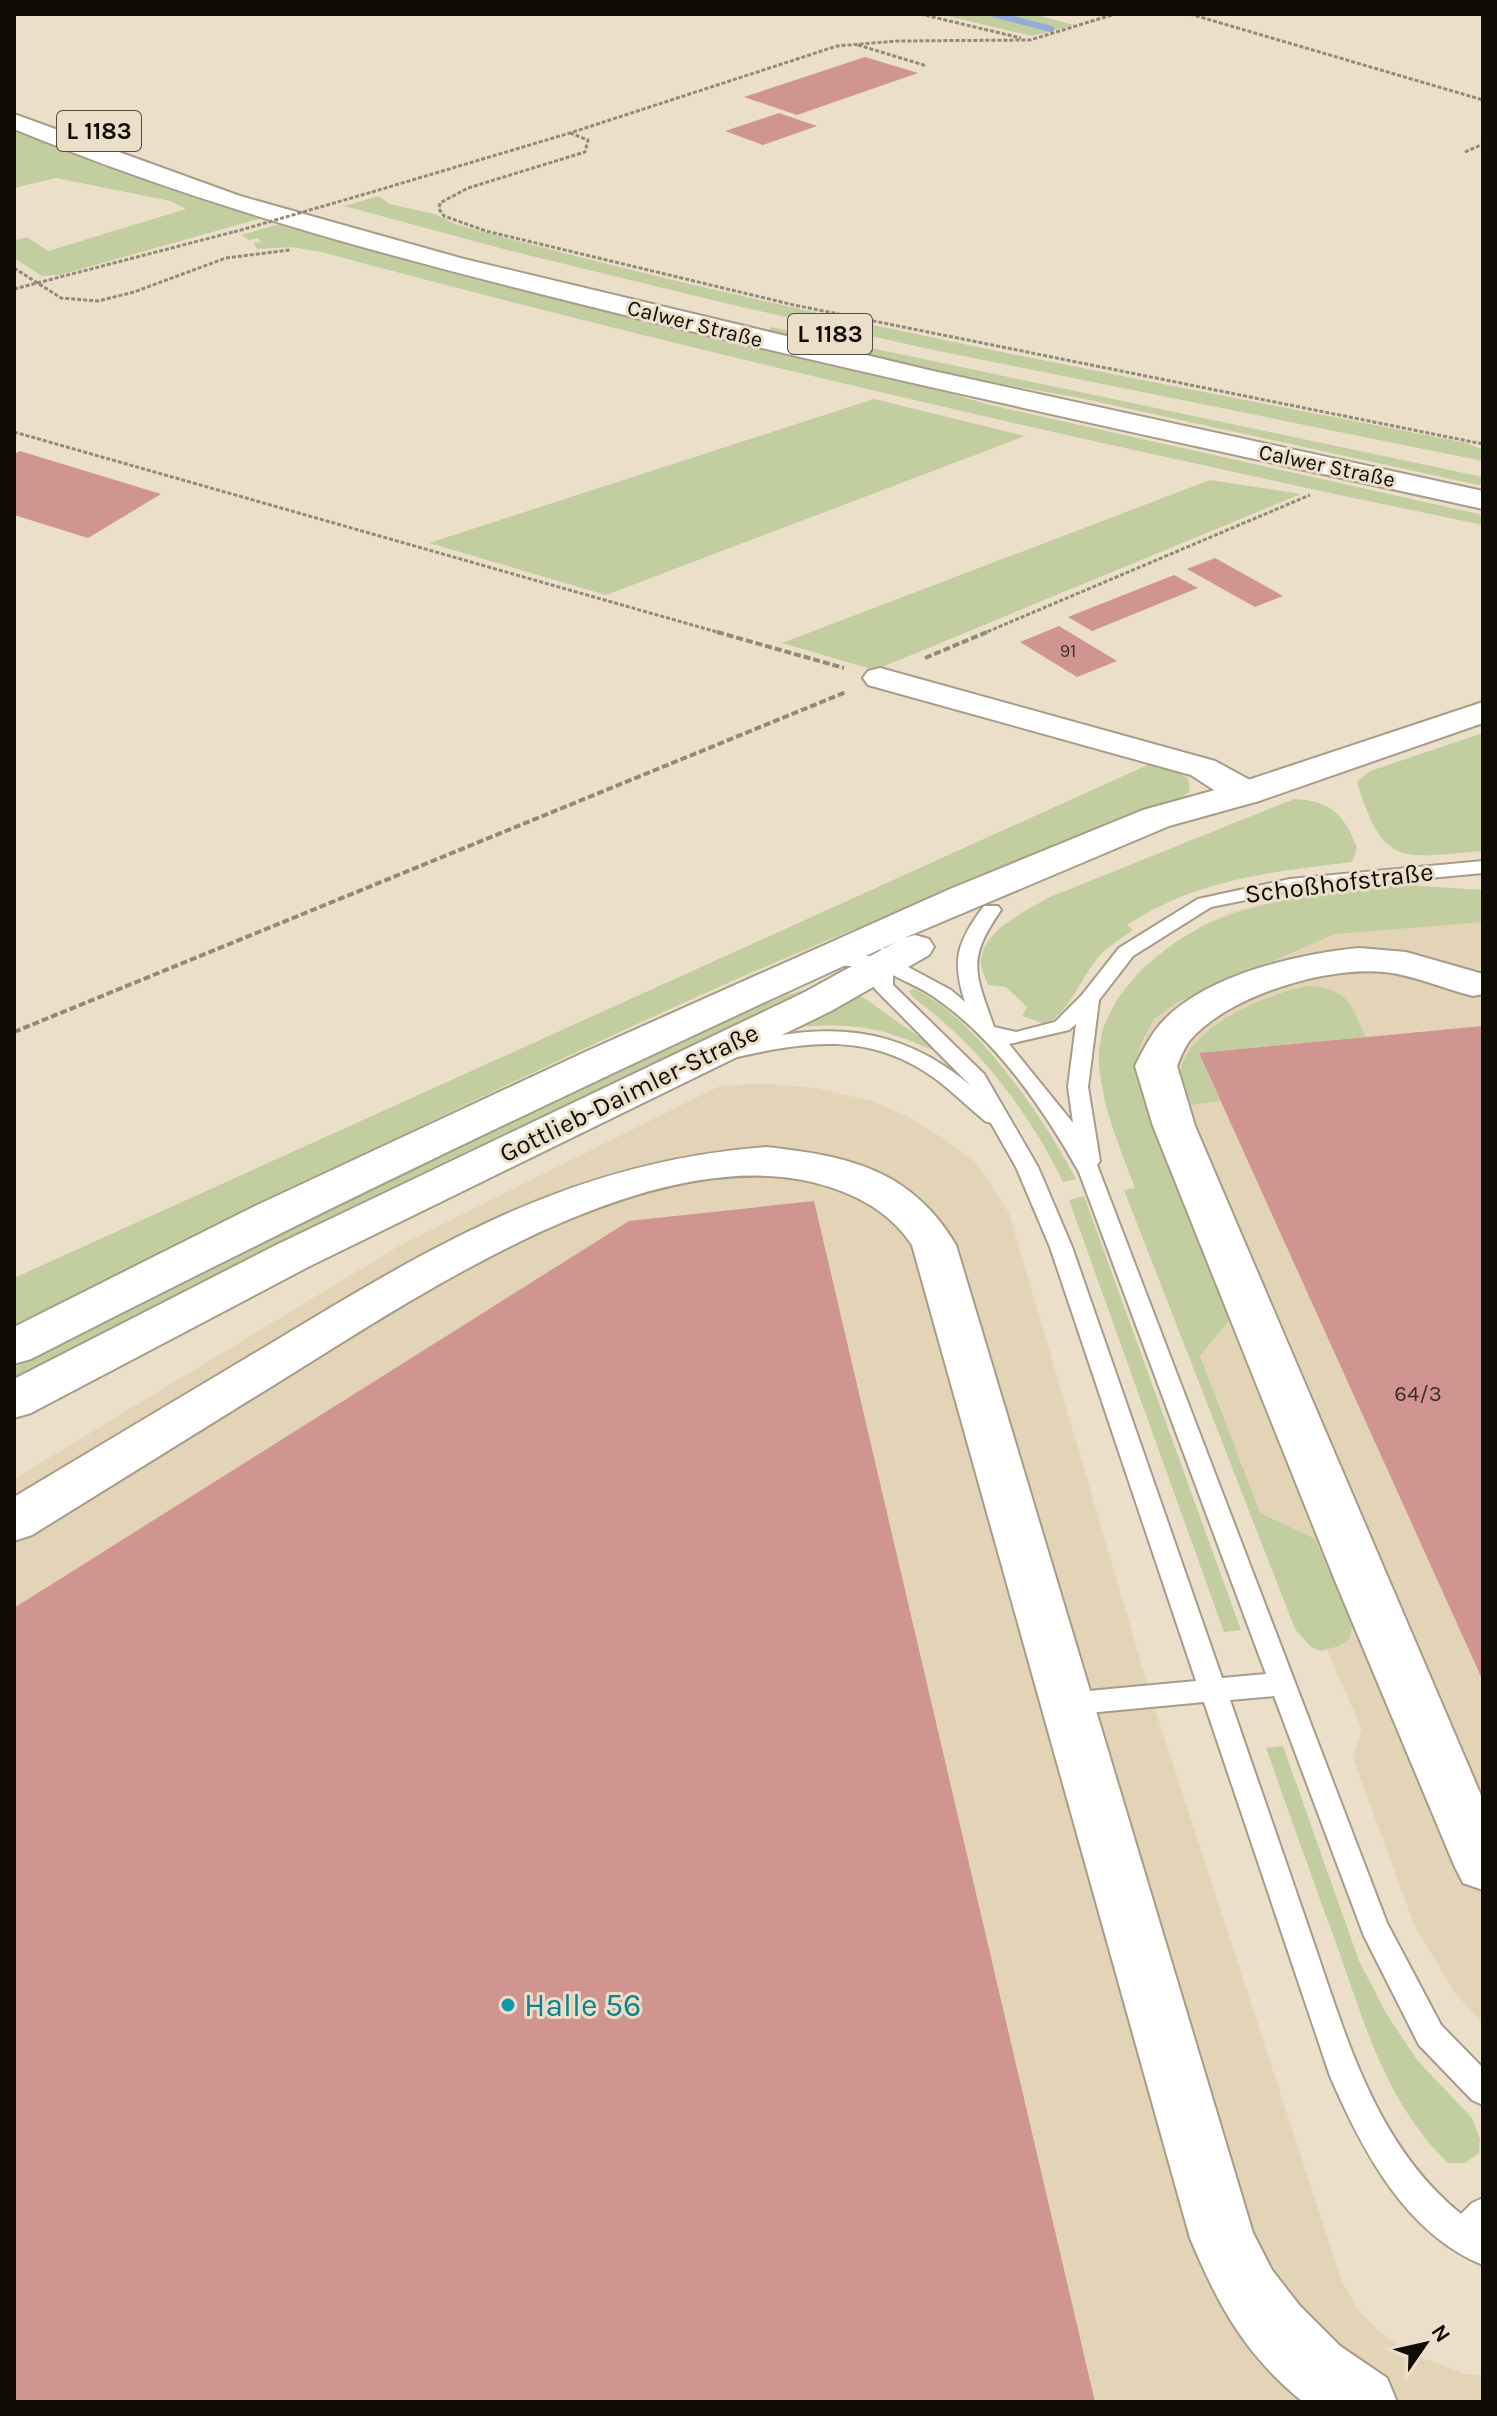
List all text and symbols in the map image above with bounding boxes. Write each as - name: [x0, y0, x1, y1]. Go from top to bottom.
- road number: L 1183: [57, 111, 141, 151]
- street label: Calwer Straße: [625, 295, 765, 353]
- road number: L 1183: [788, 314, 872, 354]
- street label: Calwer Straße: [1257, 439, 1397, 493]
- house number: 91: [1060, 640, 1076, 662]
- street label: Schoßhofstraße: [1243, 856, 1435, 910]
- street label: Gottlieb-Daimler-Straße: [494, 1017, 764, 1169]
- house number: 64/3: [1394, 1381, 1442, 1407]
- place label: Halle 56: [524, 1987, 641, 2024]
- marker: Halle 56: [499, 1996, 517, 2014]
- north arrow: [1385, 2304, 1465, 2384]
- text: N: [1426, 2320, 1456, 2347]

